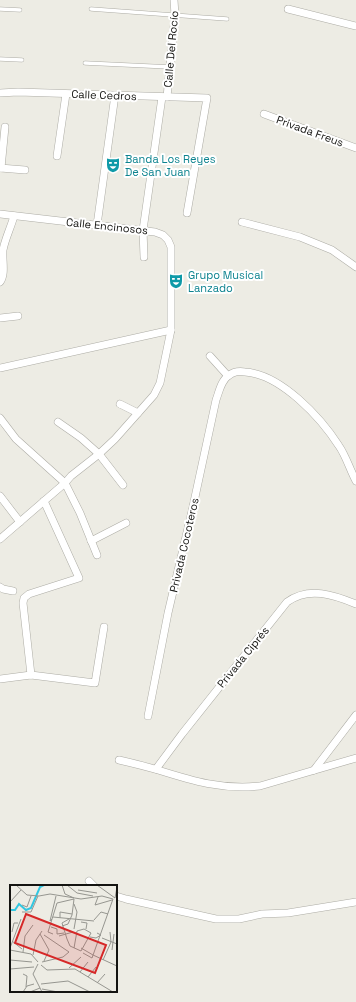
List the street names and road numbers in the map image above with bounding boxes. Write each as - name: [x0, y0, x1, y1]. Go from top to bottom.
- street label: Calle Del Rocío: [161, 10, 181, 88]
- street label: Calle Cedros: [71, 87, 137, 103]
- street label: Privada Freus: [274, 112, 346, 150]
- street label: Calle Encinosos: [65, 215, 149, 237]
- street label: Privada Cocoteros: [166, 496, 202, 594]
- street label: Privada Ciprés: [214, 623, 272, 690]

